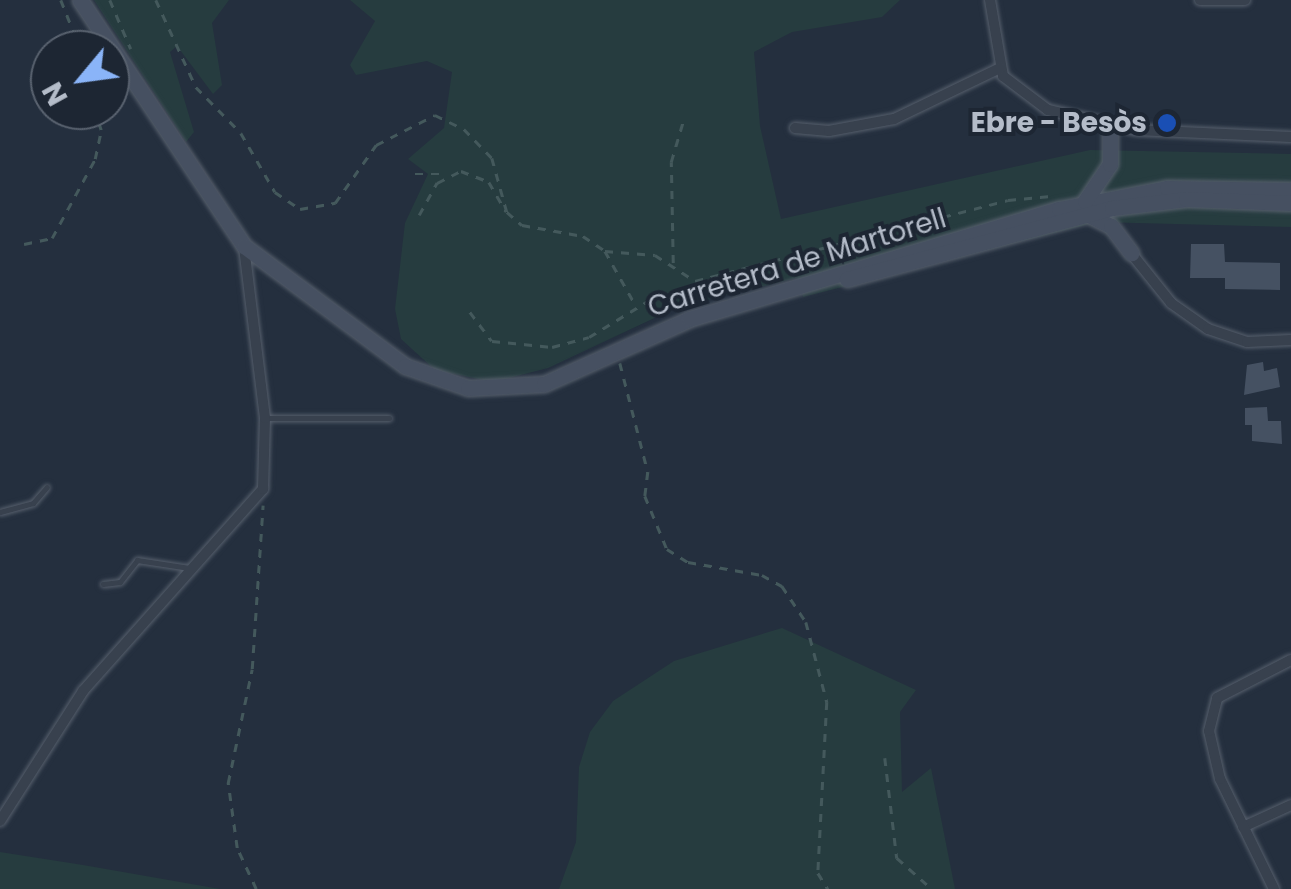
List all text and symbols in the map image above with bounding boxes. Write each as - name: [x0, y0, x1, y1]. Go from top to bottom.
- north arrow: [30, 30, 130, 130]
- text: N: [33, 75, 77, 112]
- place label: Ebre - Besòs: [971, 106, 1147, 140]
- marker: Ebre - Besòs: [1156, 112, 1178, 134]
- street label: Carretera de Martorell: [644, 202, 950, 324]

